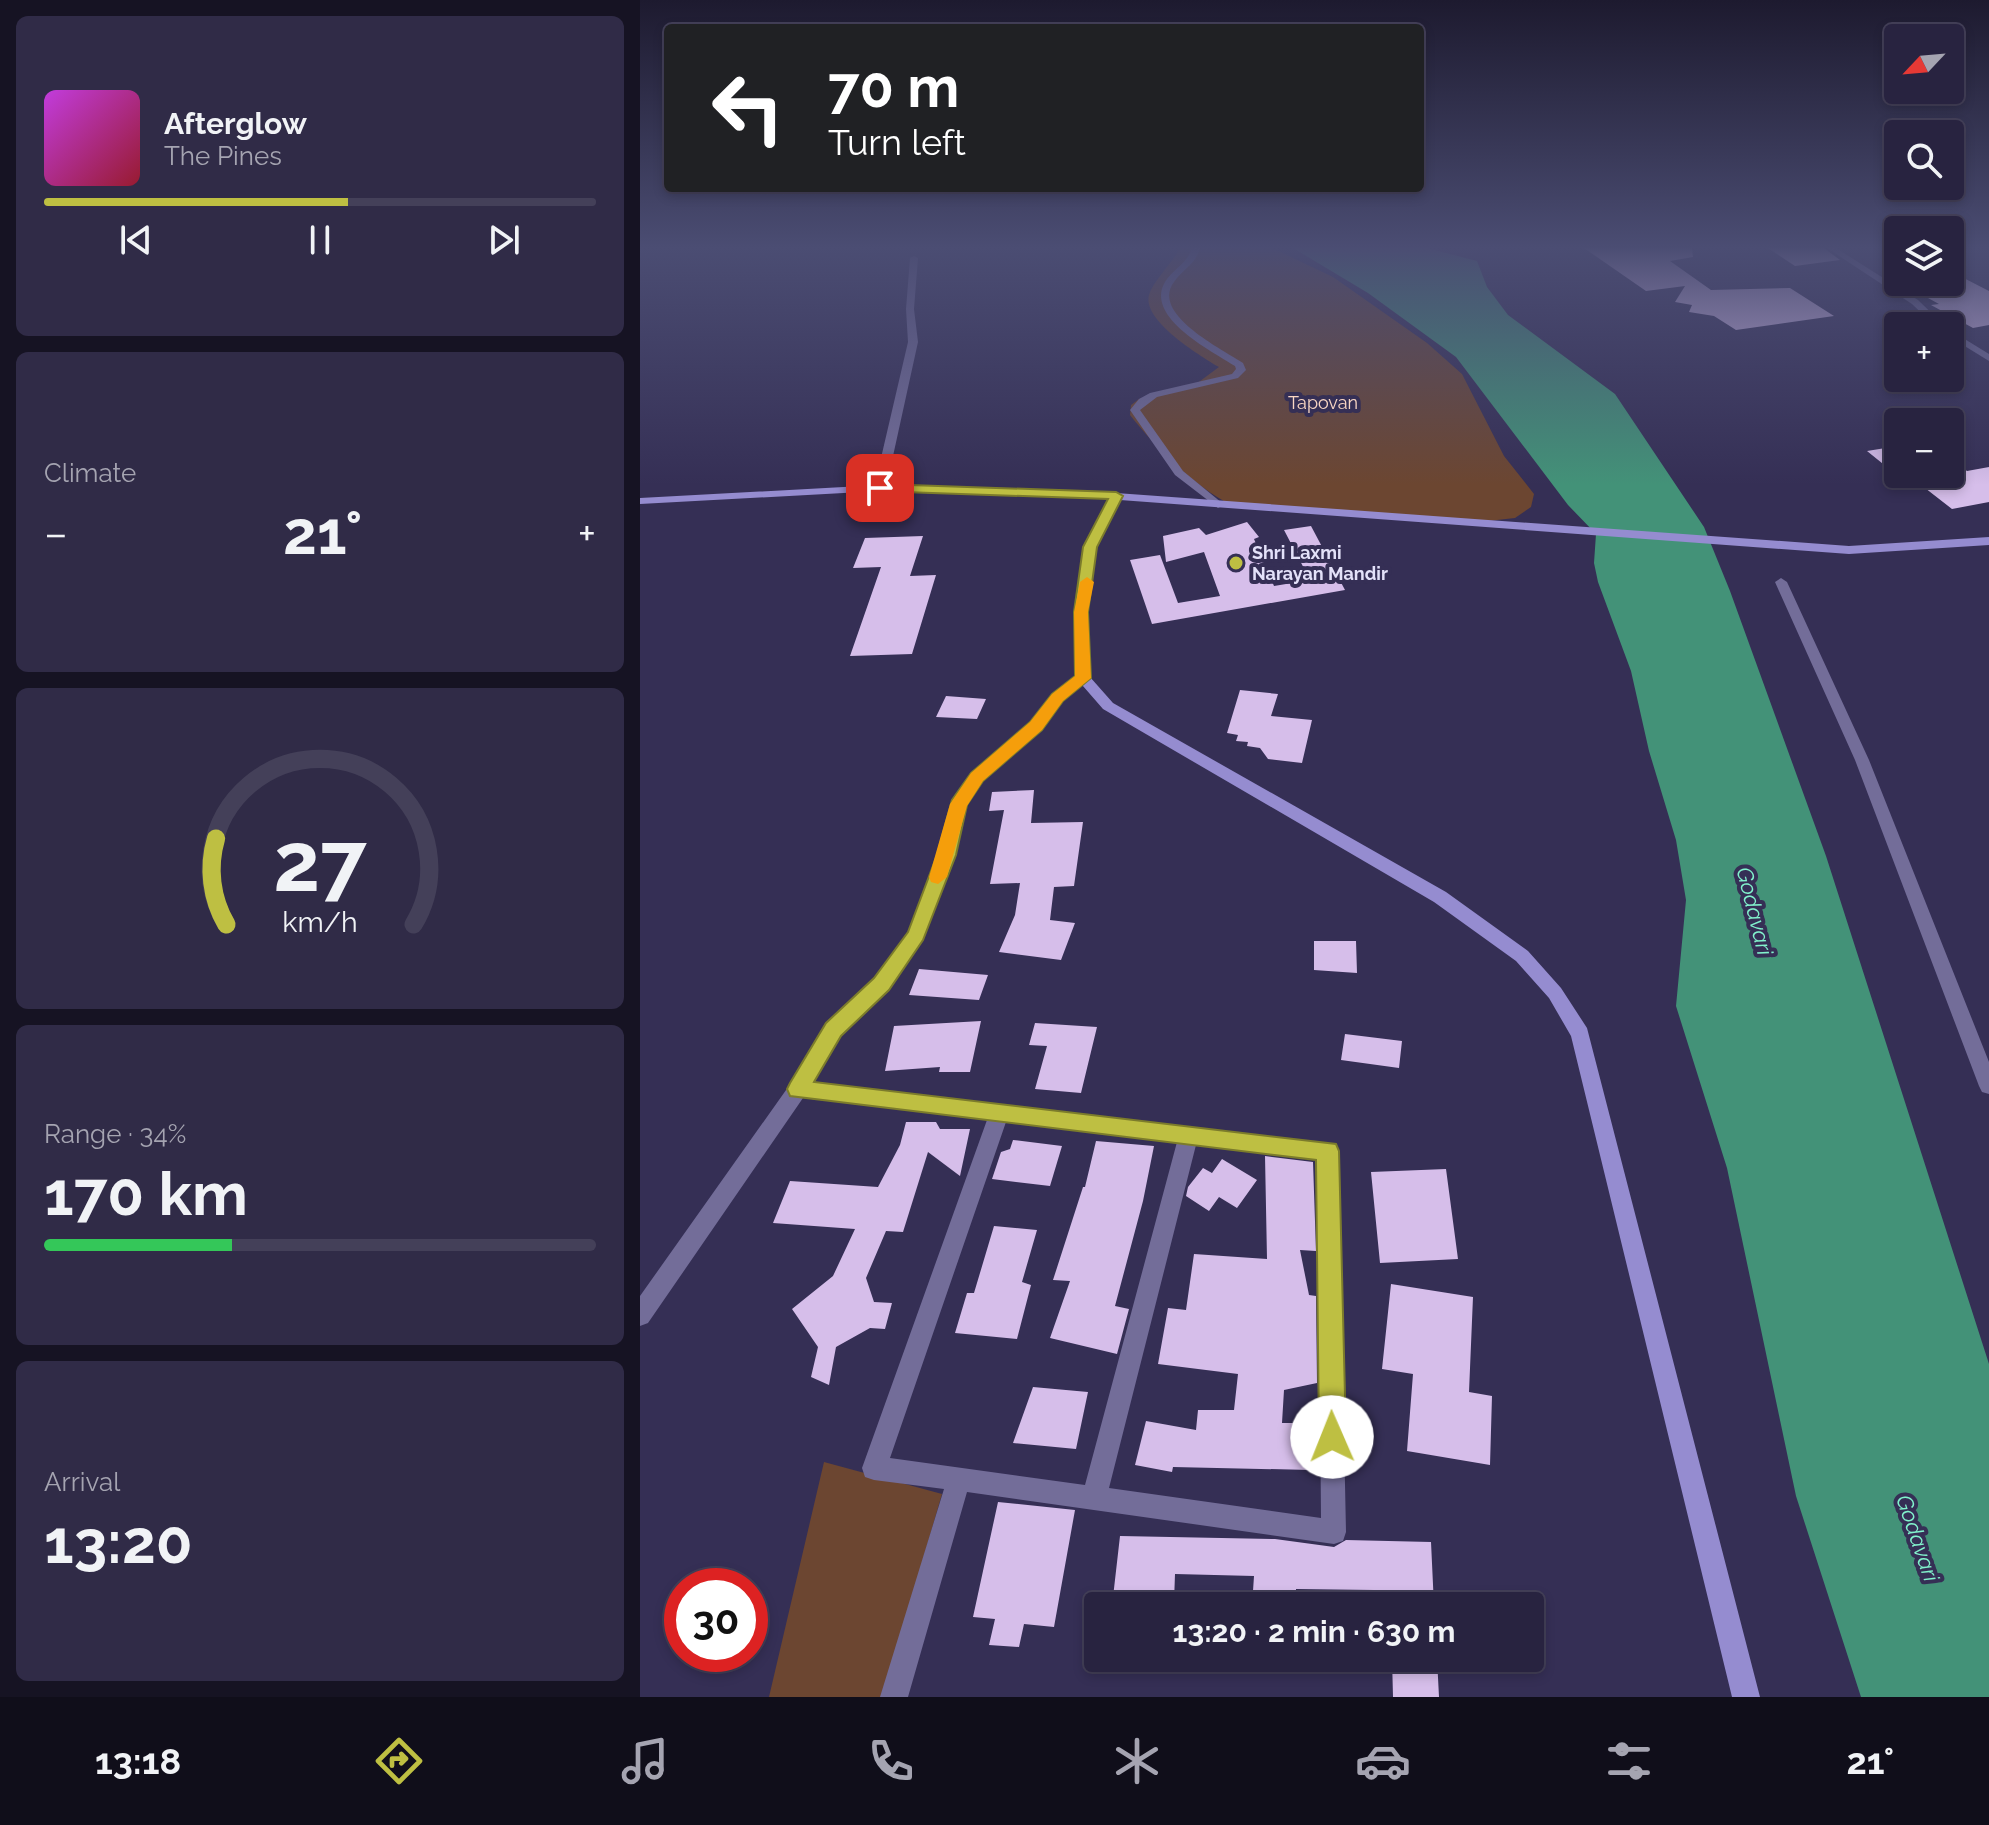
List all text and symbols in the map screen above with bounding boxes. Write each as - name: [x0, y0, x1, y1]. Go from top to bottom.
- north arrow: [1884, 24, 1964, 104]
- map controls: [1884, 24, 1964, 488]
- text: 70 m: [828, 54, 959, 120]
- icon: left: [696, 56, 800, 160]
- text: Afterglow: [164, 106, 307, 141]
- button: search: [1884, 120, 1964, 200]
- text: Turn left: [828, 121, 966, 163]
- text: The Pines: [164, 141, 282, 171]
- button: layers: [1884, 216, 1964, 296]
- icon: previous: [114, 218, 158, 262]
- icon: pause: [298, 218, 342, 262]
- icon: next: [482, 218, 526, 262]
- button: +: [1884, 312, 1964, 392]
- park label: Tapovan: [1288, 392, 1358, 413]
- button: −: [1884, 408, 1964, 488]
- pin: [846, 454, 914, 522]
- text: Climate: [44, 458, 136, 488]
- icon: arrive: [858, 466, 902, 510]
- text: 21°: [283, 498, 362, 568]
- text: −: [44, 508, 68, 559]
- text: +: [578, 508, 596, 559]
- place label: Shri Laxmi Narayan Mandir: [1252, 542, 1388, 584]
- marker: Shri Laxmi Narayan Mandir: [1227, 554, 1245, 572]
- text: 27: [273, 812, 367, 909]
- water label: Godavari: [1731, 864, 1779, 959]
- text: km/h: [282, 905, 358, 939]
- text: Range · 34%: [44, 1119, 186, 1149]
- text: 170 km: [44, 1159, 248, 1229]
- position arrow: [1290, 1395, 1374, 1479]
- text: Arrival: [44, 1467, 120, 1497]
- water label: Godavari: [1891, 1491, 1945, 1586]
- text: 13:20: [44, 1507, 193, 1577]
- speed limit sign: 30: [664, 1568, 768, 1672]
- text: 13:20 · 2 min · 630 m: [1173, 1614, 1455, 1649]
- icon: directions: [371, 1733, 427, 1789]
- icon: music: [617, 1733, 673, 1789]
- icon: phone: [863, 1733, 919, 1789]
- icon: climate: [1109, 1733, 1165, 1789]
- icon: car: [1355, 1733, 1411, 1789]
- icon: filters: [1601, 1733, 1657, 1789]
- text: 13:18: [95, 1740, 181, 1782]
- text: 21°: [1846, 1740, 1894, 1782]

